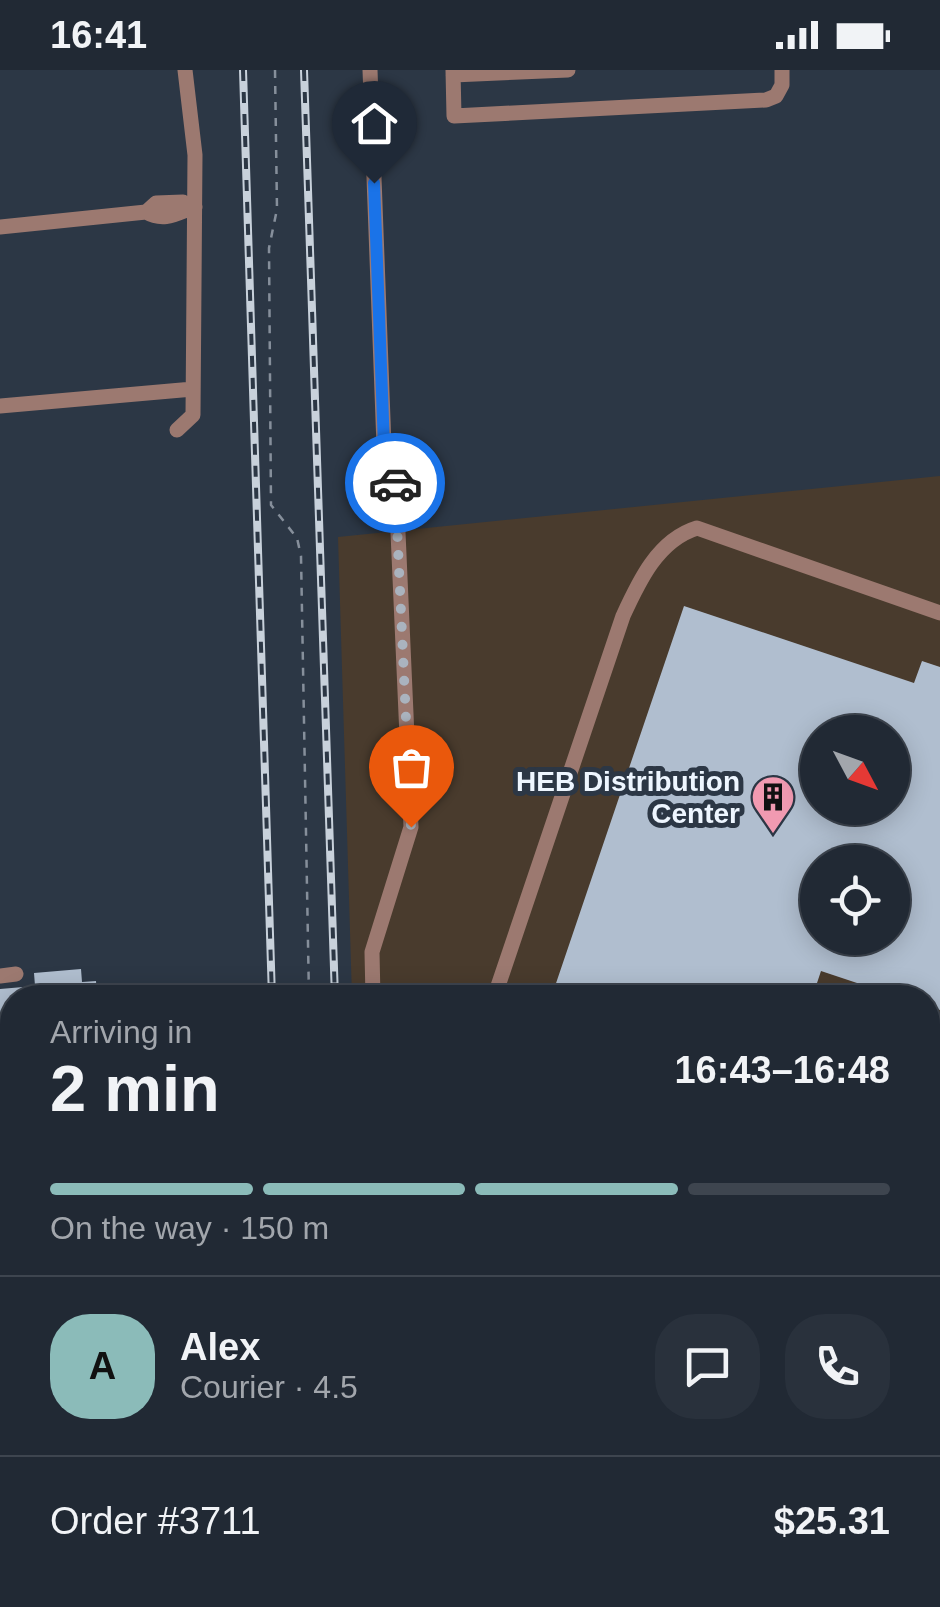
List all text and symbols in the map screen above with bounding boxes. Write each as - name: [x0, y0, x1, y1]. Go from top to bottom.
- text: 16:41: [50, 14, 147, 56]
- pin: [332, 81, 417, 184]
- icon: home: [347, 96, 402, 151]
- courier: [345, 433, 445, 533]
- icon: car: [368, 456, 423, 511]
- north arrow: [800, 715, 910, 825]
- map controls: [800, 715, 910, 955]
- pin: [369, 725, 454, 828]
- icon: bag: [384, 740, 439, 795]
- place label: HEB Distribution Center: [516, 766, 740, 829]
- building icon: HEB Distribution Center: [750, 774, 796, 835]
- button: locate: [800, 845, 910, 955]
- text: Arriving in: [50, 1014, 192, 1050]
- text: 16:43–16:48: [674, 1049, 890, 1091]
- text: 2 min: [50, 1052, 220, 1125]
- text: On the way · 150 m: [50, 1210, 329, 1246]
- button: chat: [655, 1314, 760, 1419]
- button: phone: [785, 1314, 890, 1419]
- text: Alex: [180, 1326, 260, 1368]
- text: A: [89, 1345, 116, 1387]
- text: Courier · 4.5: [180, 1369, 358, 1405]
- text: Order #3711: [50, 1500, 261, 1542]
- text: $25.31: [774, 1500, 890, 1542]

